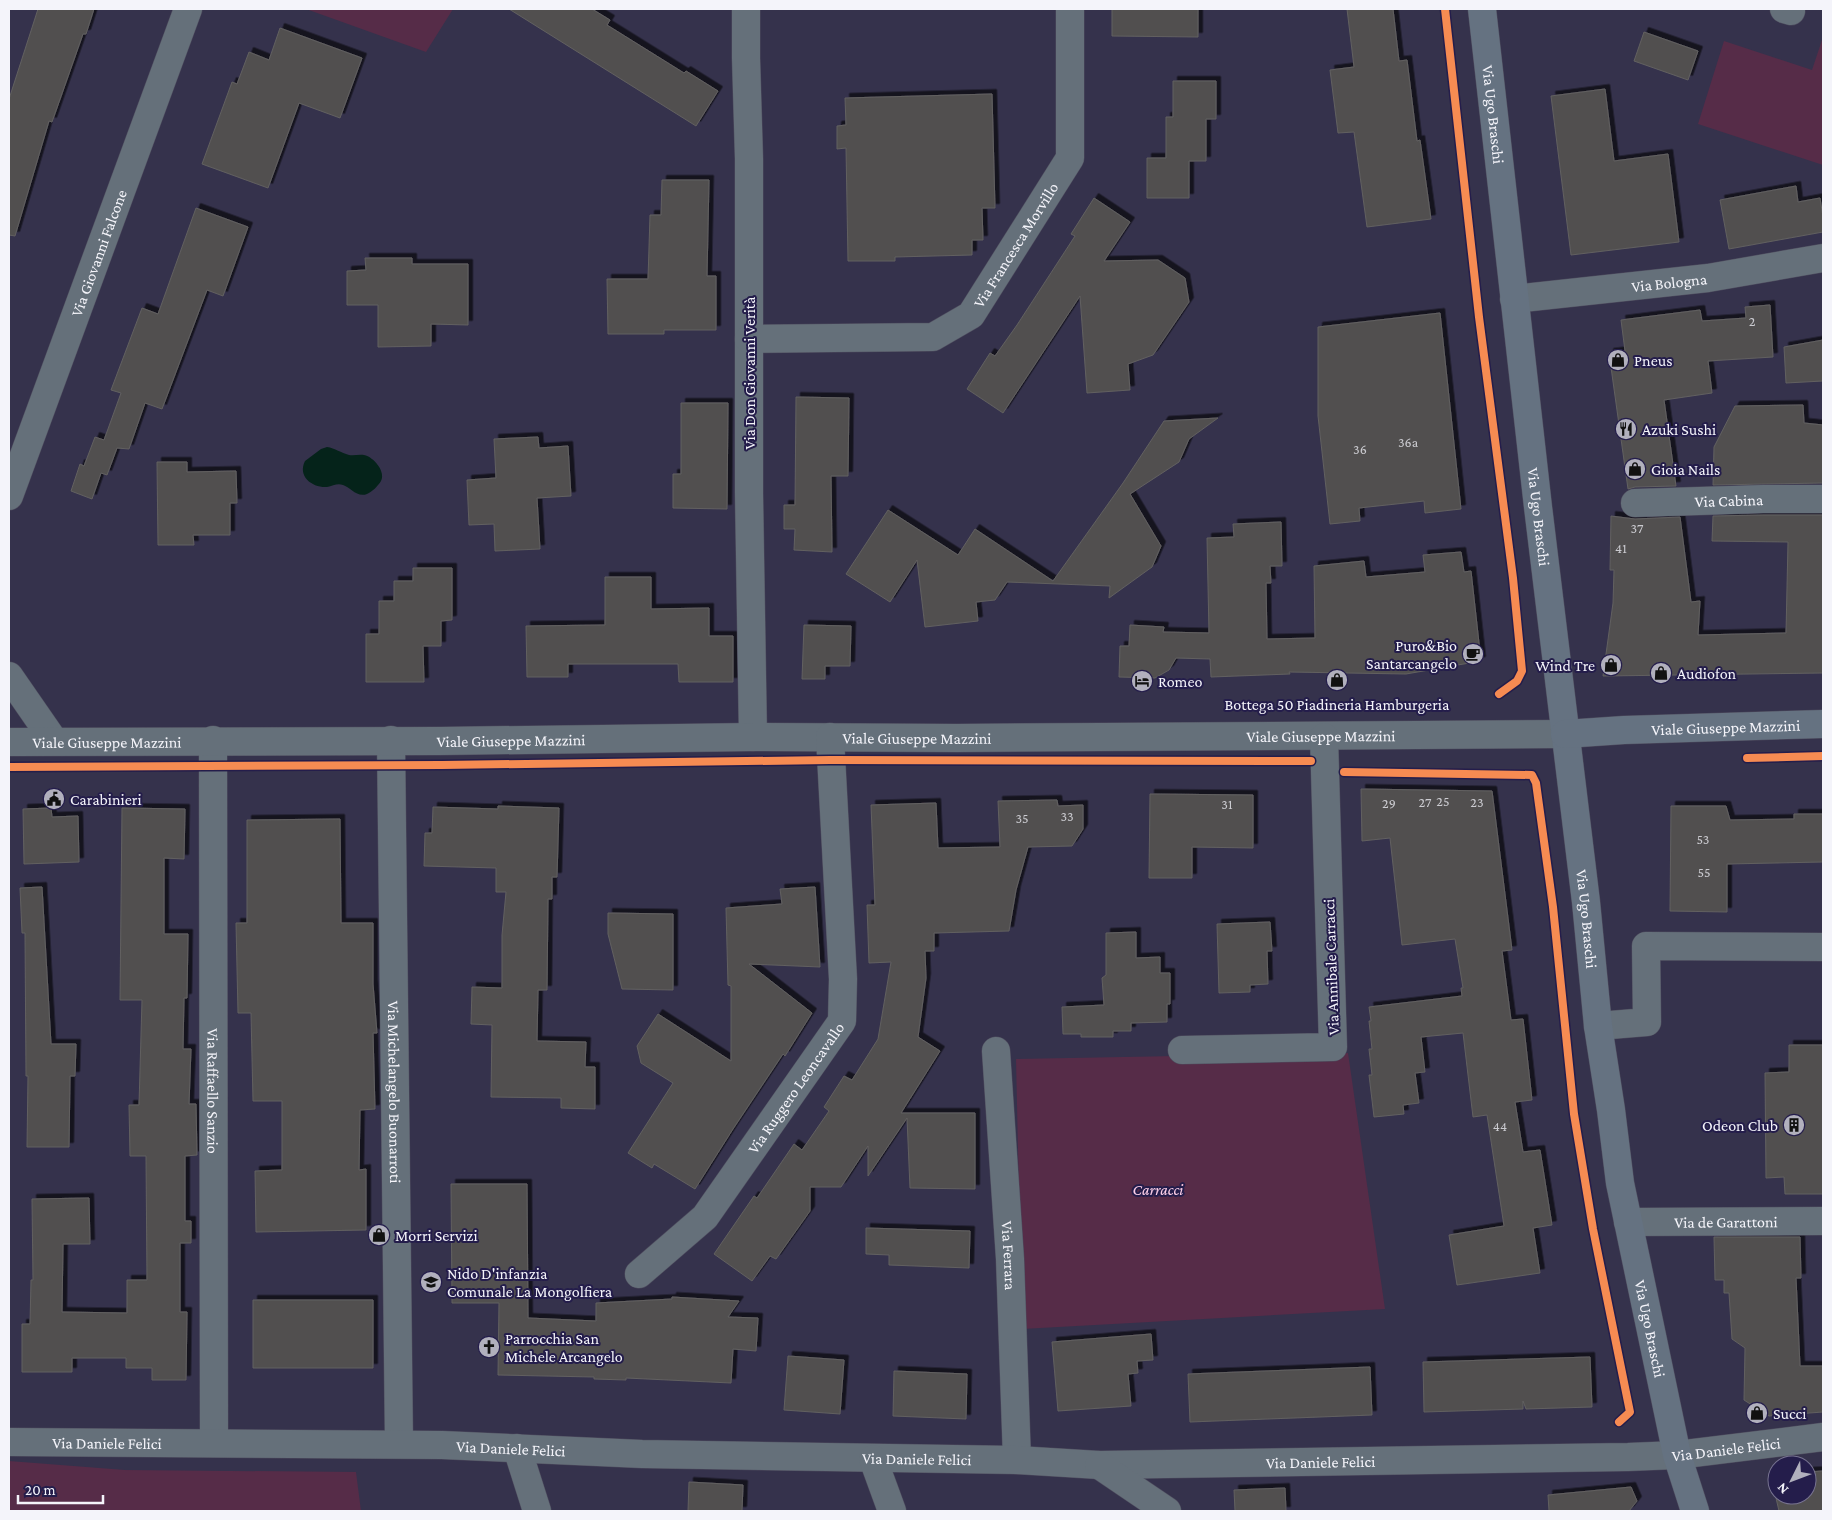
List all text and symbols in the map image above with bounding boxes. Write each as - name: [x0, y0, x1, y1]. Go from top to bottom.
- street label: Via Ugo Braschi: [1480, 64, 1508, 165]
- street label: Via Francesca Morvillo: [970, 179, 1061, 310]
- street label: Via Giovanni Falcone: [67, 187, 129, 319]
- street label: Via Bologna: [1630, 270, 1708, 295]
- street label: Via Don Giovanni Verità: [741, 296, 758, 449]
- house number: 2: [1749, 313, 1756, 329]
- shop icon: Pneus: [1606, 348, 1630, 372]
- place label: Pneus: [1634, 352, 1672, 369]
- restaurant icon: Azuki Sushi: [1614, 417, 1638, 441]
- place label: Azuki Sushi: [1642, 421, 1716, 438]
- house number: 36a: [1398, 434, 1419, 450]
- house number: 36: [1353, 441, 1367, 457]
- shop icon: Gioia Nails: [1623, 457, 1647, 481]
- place label: Gioia Nails: [1651, 461, 1720, 478]
- street label: Via Ugo Braschi: [1525, 467, 1554, 567]
- street label: Via Cabina: [1694, 490, 1764, 510]
- house number: 37: [1631, 520, 1644, 536]
- house number: 41: [1615, 540, 1627, 556]
- place label: Puro&Bio Santarcangelo: [1366, 637, 1457, 673]
- cafe icon: Puro&Bio Santarcangelo: [1461, 642, 1485, 666]
- shop icon: Wind Tre: [1599, 653, 1623, 677]
- place label: Wind Tre: [1535, 657, 1595, 674]
- shop icon: Audiofon: [1649, 661, 1673, 685]
- place label: Audiofon: [1677, 665, 1737, 682]
- shop icon: Bottega 50 Piadineria Hamburgeria: [1325, 668, 1349, 692]
- hotel icon: Romeo: [1130, 669, 1154, 693]
- place label: Romeo: [1158, 673, 1203, 690]
- place label: Bottega 50 Piadineria Hamburgeria: [1225, 696, 1450, 714]
- street label: Viale Giuseppe Mazzini: [1651, 716, 1800, 738]
- street label: Viale Giuseppe Mazzini: [1246, 727, 1395, 745]
- street label: Viale Giuseppe Mazzini: [843, 729, 991, 747]
- street label: Viale Giuseppe Mazzini: [436, 731, 586, 750]
- street label: Viale Giuseppe Mazzini: [33, 733, 181, 751]
- public building icon: Carabinieri: [42, 787, 66, 811]
- place label: Carabinieri: [70, 791, 142, 808]
- house number: 25: [1436, 793, 1450, 809]
- house number: 27: [1419, 794, 1432, 810]
- house number: 23: [1470, 794, 1484, 810]
- house number: 29: [1382, 795, 1396, 811]
- house number: 31: [1221, 796, 1233, 812]
- house number: 33: [1060, 808, 1074, 824]
- house number: 35: [1015, 810, 1029, 826]
- house number: 53: [1696, 831, 1710, 847]
- house number: 55: [1697, 864, 1711, 880]
- street label: Via Ugo Braschi: [1574, 869, 1601, 969]
- street label: Via Annibale Carracci: [1320, 899, 1342, 1035]
- street label: Via Michelangelo Buonarroti: [385, 1000, 405, 1183]
- street label: Via Ruggero Leoncavallo: [744, 1019, 847, 1156]
- street label: Via Raffaello Sanzio: [205, 1028, 222, 1154]
- building icon: Odeon Club: [1782, 1113, 1806, 1137]
- place label: Odeon Club: [1702, 1117, 1778, 1134]
- house number: 44: [1493, 1118, 1507, 1134]
- park label: Carracci: [1133, 1181, 1184, 1198]
- street label: Via de Garattoni: [1674, 1213, 1778, 1230]
- street label: Via Ferrara: [999, 1220, 1020, 1291]
- shop icon: Morri Servizi: [367, 1223, 391, 1247]
- place label: Morri Servizi: [395, 1227, 478, 1244]
- place label: Nido D'infanzia Comunale La Mongolfiera: [447, 1265, 613, 1301]
- school or university icon: Nido D'infanzia Comunale La Mongolfiera: [419, 1270, 443, 1294]
- street label: Via Ugo Braschi: [1632, 1278, 1669, 1379]
- place label: Parrocchia San Michele Arcangelo: [505, 1330, 623, 1366]
- church icon: Parrocchia San Michele Arcangelo: [477, 1335, 501, 1359]
- shop icon: Succi: [1745, 1401, 1769, 1425]
- place label: Succi: [1773, 1405, 1806, 1422]
- street label: Via Daniele Felici: [52, 1434, 162, 1452]
- street label: Via Daniele Felici: [1671, 1434, 1781, 1464]
- street label: Via Daniele Felici: [456, 1437, 566, 1459]
- street label: Via Daniele Felici: [862, 1449, 972, 1468]
- street label: Via Daniele Felici: [1266, 1452, 1375, 1471]
- north arrow: [1767, 1455, 1817, 1505]
- scale bar: [18, 1472, 102, 1504]
- text: N: [1773, 1479, 1791, 1498]
- text: 20 m: [25, 1482, 56, 1498]

